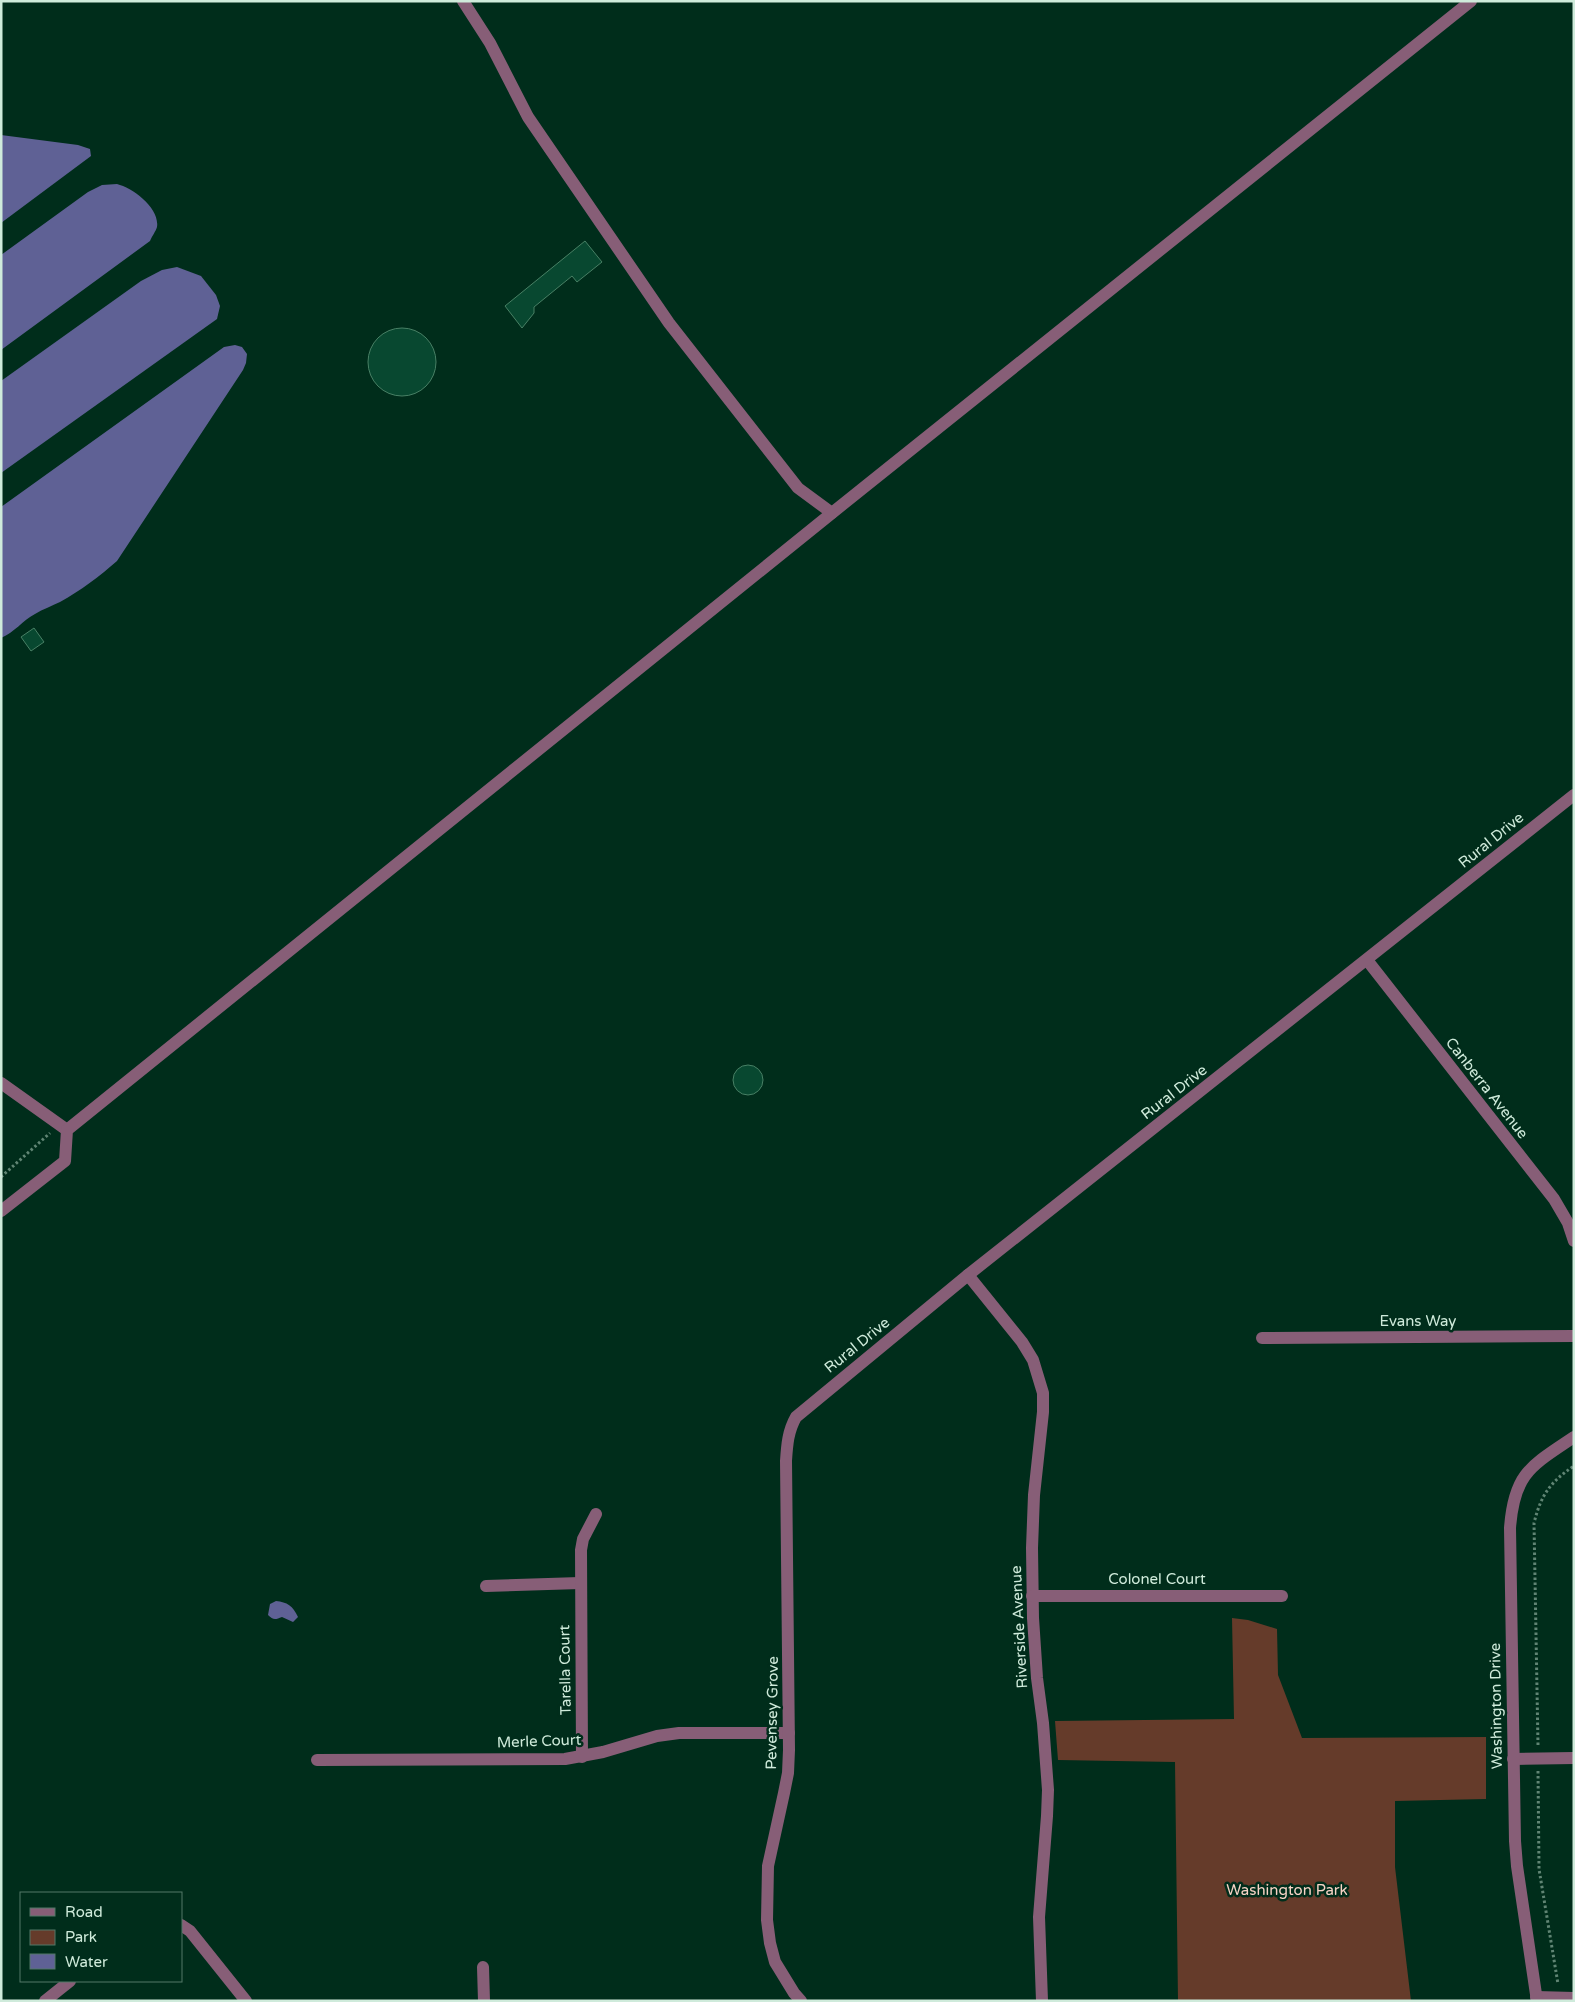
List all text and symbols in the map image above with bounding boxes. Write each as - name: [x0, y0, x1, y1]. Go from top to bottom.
- street label: Rural Drive: [1455, 808, 1527, 872]
- street label: Canberra Avenue: [1442, 1034, 1532, 1142]
- street label: Rural Drive: [1137, 1061, 1211, 1123]
- street label: Evans Way: [1380, 1312, 1456, 1330]
- street label: Rural Drive: [821, 1313, 893, 1377]
- street label: Riverside Avenue: [1007, 1565, 1031, 1689]
- street label: Colonel Court: [1108, 1570, 1206, 1588]
- street label: Tarella Court: [555, 1625, 575, 1715]
- street label: Washington Drive: [1486, 1643, 1506, 1769]
- street label: Pevensey Grove: [762, 1656, 782, 1770]
- street label: Merle Court: [496, 1731, 582, 1751]
- park label: Washington Park: [1226, 1881, 1348, 1899]
- legend: [20, 1892, 182, 1982]
- text: Road: [65, 1903, 103, 1921]
- text: Park: [65, 1928, 97, 1946]
- text: Water: [65, 1953, 108, 1971]

